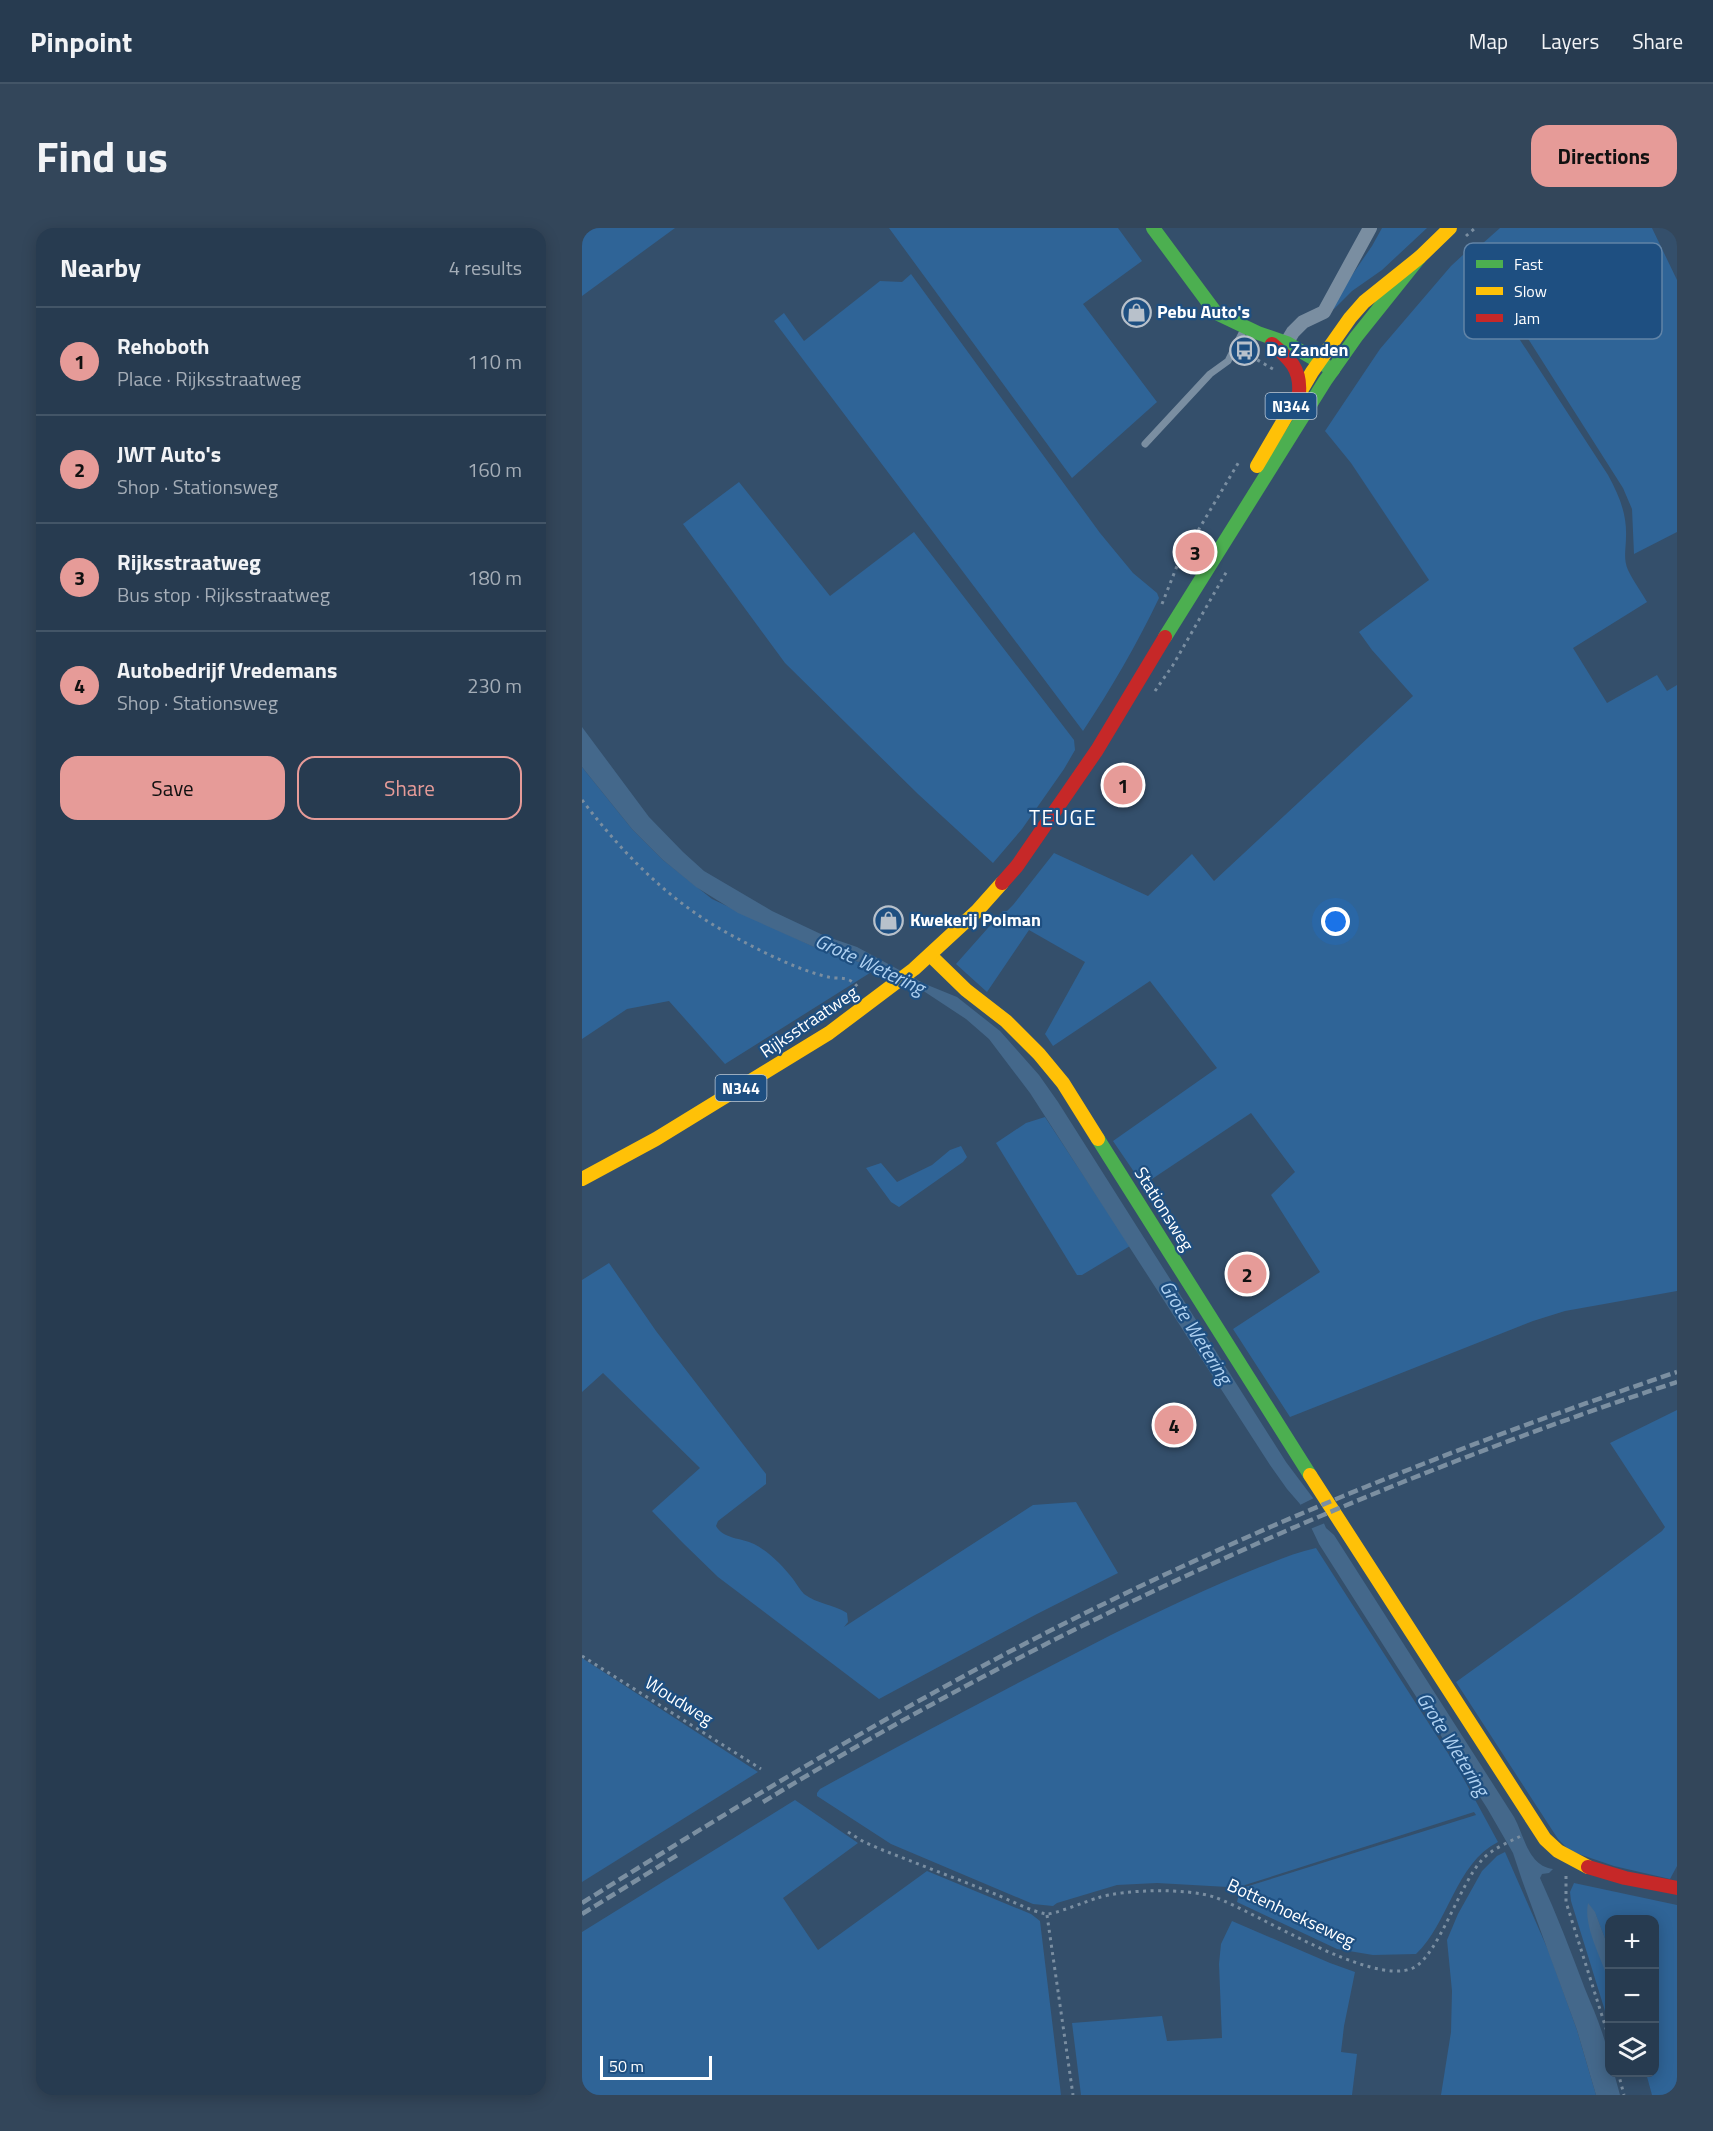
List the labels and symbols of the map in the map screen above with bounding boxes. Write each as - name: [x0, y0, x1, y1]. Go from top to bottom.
- legend: [1464, 243, 1662, 339]
- text: Fast: [1514, 252, 1543, 276]
- text: Slow: [1514, 279, 1547, 303]
- shop icon: Pebu Auto's: [1120, 296, 1152, 328]
- place label: Pebu Auto's: [1157, 298, 1250, 325]
- text: Jam: [1514, 306, 1540, 330]
- bus stop icon: De Zanden: [1229, 334, 1261, 366]
- place label: De Zanden: [1266, 336, 1348, 363]
- road number: N344: [1266, 393, 1316, 419]
- pin: 3: [1176, 530, 1214, 574]
- pin: 1: [1104, 762, 1142, 808]
- district label: TEUGE: [1029, 801, 1097, 833]
- shop icon: Kwekerij Polman: [873, 904, 905, 936]
- place label: Kwekerij Polman: [910, 906, 1041, 933]
- your location: [1321, 907, 1350, 936]
- water label: Grote Wetering: [810, 925, 933, 1004]
- street label: Rijksstraatweg: [754, 979, 863, 1064]
- road number: N344: [716, 1075, 766, 1101]
- street label: Stationsweg: [1128, 1161, 1201, 1256]
- pin: 2: [1228, 1252, 1266, 1296]
- water label: Grote Wetering: [1152, 1273, 1242, 1392]
- pin: 4: [1154, 1402, 1194, 1448]
- street label: Woudweg: [640, 1669, 719, 1732]
- water label: Grote Wetering: [1409, 1685, 1499, 1804]
- street label: Bottenhoekseweg: [1223, 1871, 1360, 1954]
- scale bar: [600, 2053, 712, 2080]

